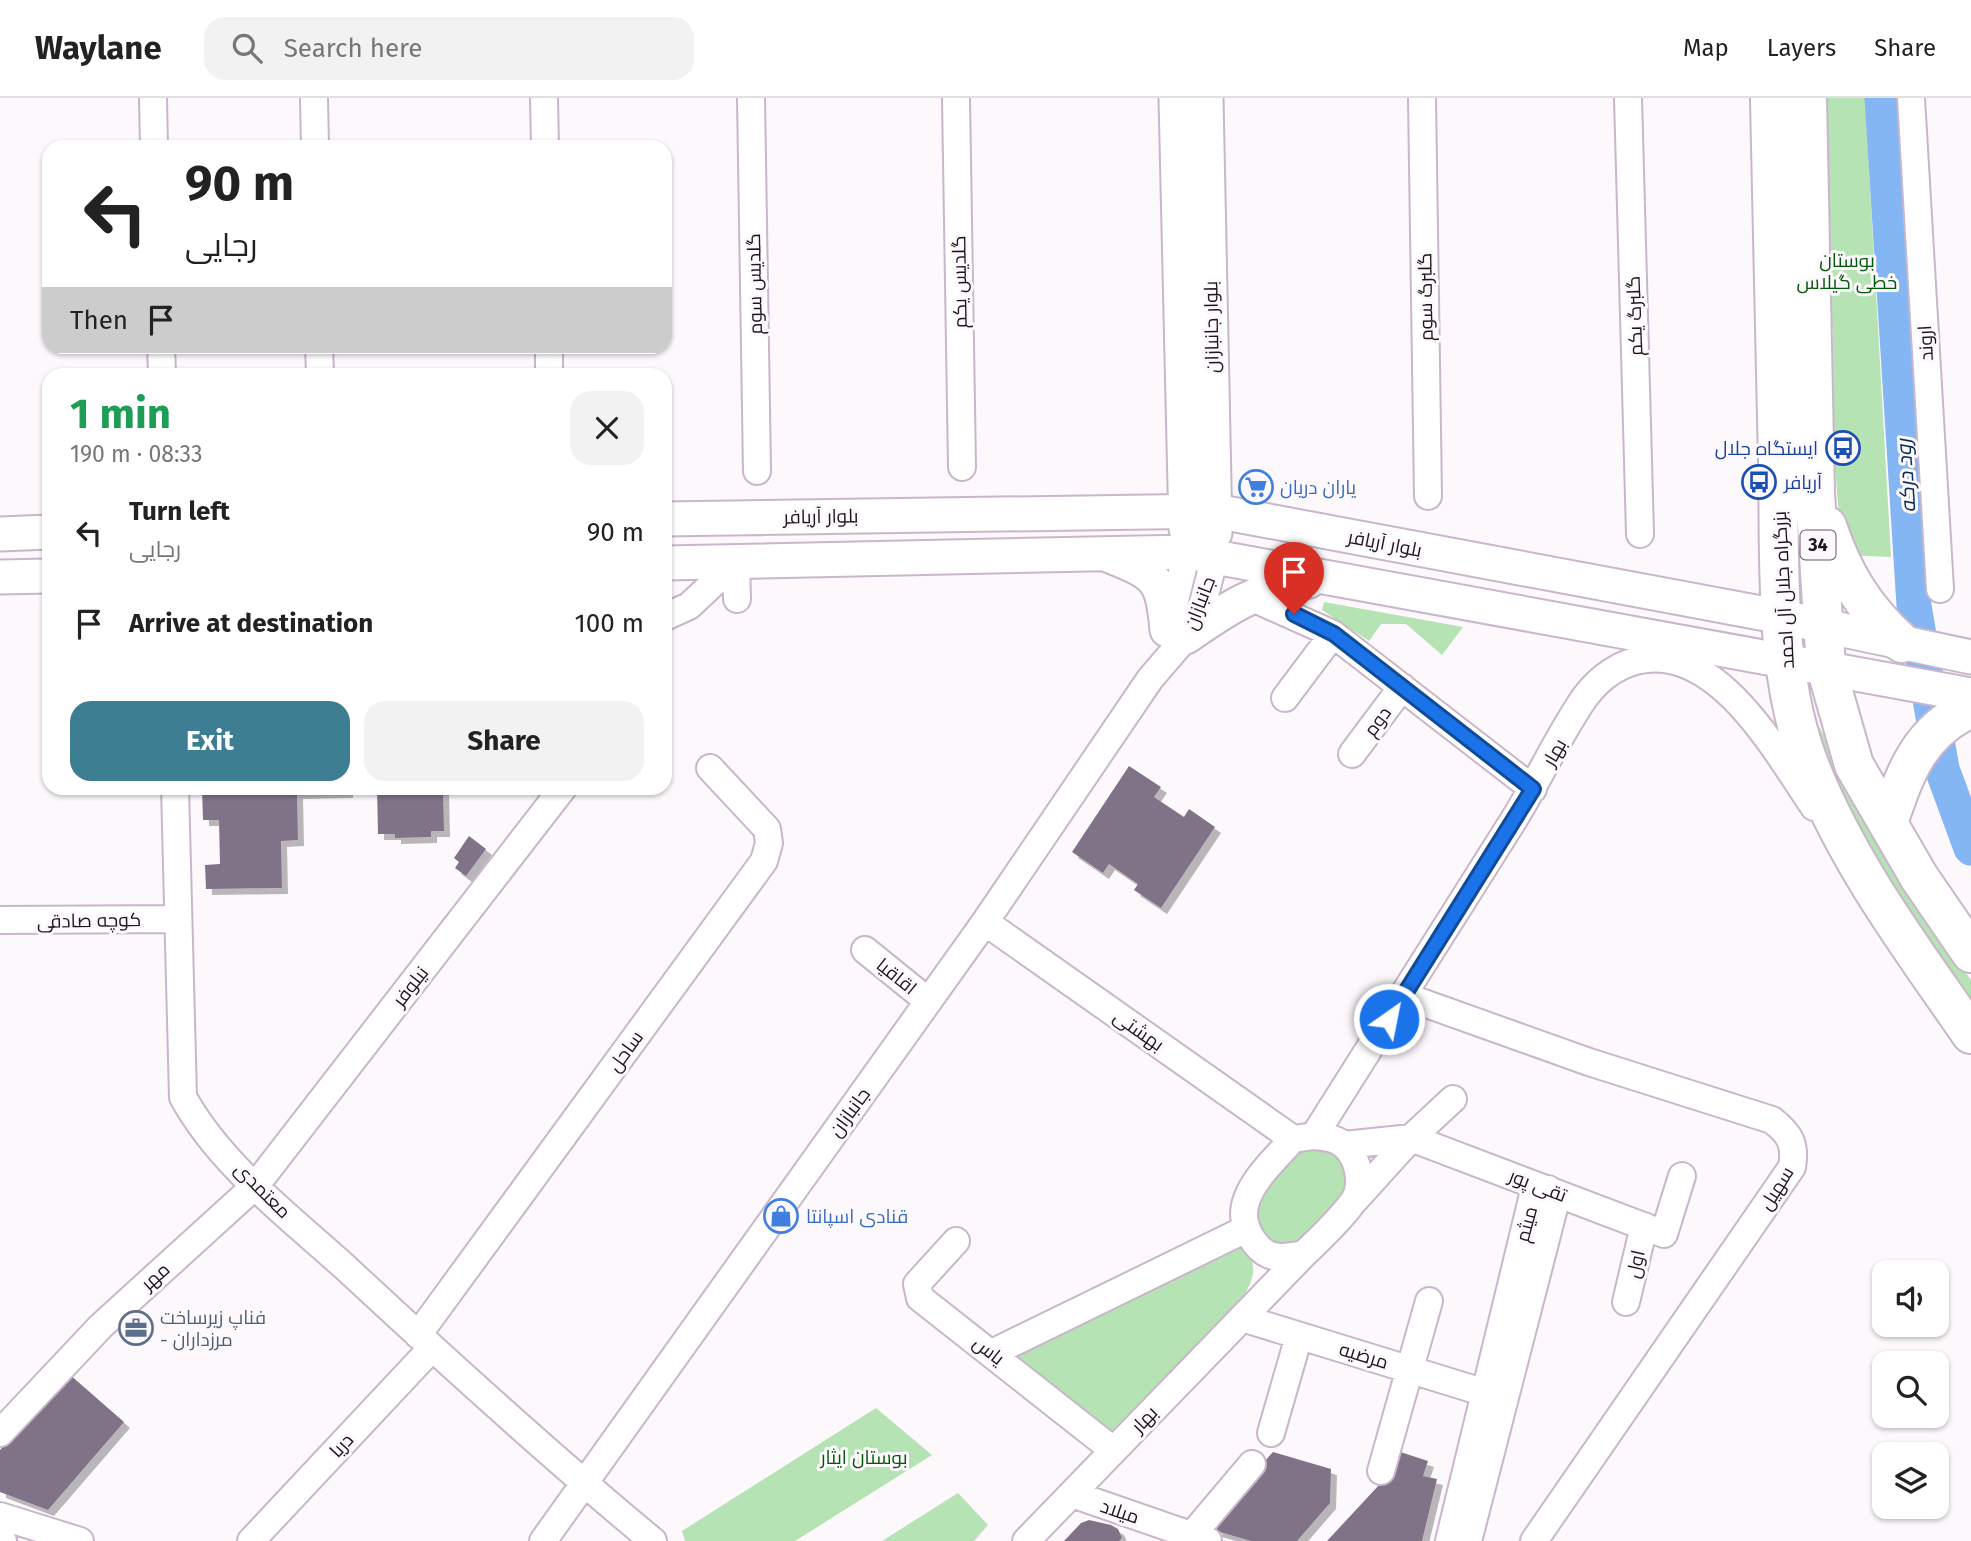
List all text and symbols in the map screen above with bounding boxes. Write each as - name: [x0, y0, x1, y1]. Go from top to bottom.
- search box: [204, 17, 694, 80]
- text: Waylane: [35, 28, 162, 68]
- icon: search: [228, 29, 266, 67]
- text: Search here: [284, 33, 423, 64]
- text: Map: [1683, 34, 1729, 62]
- text: Layers: [1767, 34, 1836, 62]
- text: Share: [1874, 34, 1936, 62]
- text: 90 m: [185, 154, 294, 213]
- icon: left: [70, 168, 161, 259]
- text: رجایی: [185, 226, 257, 264]
- street label: گلدیس سوم: [742, 233, 769, 335]
- street label: گلدیس یکم: [947, 235, 974, 329]
- park label: بوستان خطی گیلاس: [1797, 249, 1897, 294]
- street label: گلبرگ سوم: [1413, 253, 1440, 341]
- street label: گلبرگ یکم: [1622, 276, 1649, 356]
- street label: بلوار جانبازان: [1199, 281, 1224, 373]
- icon: arrive: [142, 301, 180, 339]
- text: Then: [70, 305, 128, 336]
- street label: اروند: [1913, 325, 1938, 361]
- text: 1 min: [70, 389, 171, 439]
- button: close: [570, 391, 644, 465]
- bus stop icon: ایستگاه جلال: [1824, 429, 1862, 467]
- place label: ایستگاه جلال: [1715, 437, 1818, 460]
- water label: رود درکه: [1890, 437, 1922, 514]
- text: 190 m · 08:33: [70, 440, 203, 468]
- bus stop icon: آریافر: [1740, 463, 1778, 501]
- supermarket icon: یاران دریان: [1237, 468, 1275, 506]
- place label: آریافر: [1783, 471, 1822, 494]
- place label: یاران دریان: [1280, 476, 1356, 499]
- text: Turn left: [129, 496, 230, 527]
- street label: بلوار آریافر: [782, 504, 859, 529]
- street label: بزرگراه جلال آل احمد: [1768, 510, 1799, 669]
- icon: left: [70, 514, 108, 552]
- text: 90 m: [587, 517, 644, 548]
- street label: بلوار آریافر: [1345, 525, 1424, 562]
- road number: 34: [1800, 530, 1836, 560]
- text: رجایی: [129, 535, 181, 563]
- pin: [1264, 542, 1324, 614]
- icon: arrive: [1275, 553, 1313, 591]
- street label: جانبازان: [1179, 573, 1220, 633]
- icon: arrive: [70, 605, 108, 643]
- text: Arrive at destination: [129, 608, 373, 639]
- text: 100 m: [575, 608, 644, 639]
- button: Exit: [70, 701, 350, 781]
- button: Share: [364, 701, 644, 781]
- street label: دوم: [1359, 702, 1398, 742]
- street label: بهار: [1537, 734, 1571, 771]
- street label: کوچه صادقی: [37, 908, 141, 934]
- street label: اقاقیا: [872, 953, 921, 999]
- street label: نیلوفر: [387, 962, 433, 1012]
- position arrow: [1352, 982, 1426, 1056]
- street label: بهشتی: [1109, 1005, 1168, 1056]
- street label: ساحل: [603, 1026, 648, 1076]
- street label: جانبازان: [824, 1083, 875, 1141]
- street label: معتمدی: [230, 1158, 295, 1223]
- street label: سهیل: [1754, 1162, 1799, 1214]
- street label: تقی پور: [1504, 1164, 1570, 1208]
- shop icon: قنادی اسپانتا: [762, 1197, 800, 1235]
- street label: میثم: [1511, 1204, 1544, 1245]
- place label: قنادی اسپانتا: [806, 1205, 908, 1228]
- street label: اول: [1621, 1248, 1650, 1280]
- street label: مهر: [136, 1258, 174, 1296]
- map controls: [1872, 1260, 1949, 1519]
- button: sound: [1872, 1260, 1949, 1337]
- place label: فناپ زیرساخت - مرزداران: [160, 1306, 266, 1351]
- office icon: فناپ زیرساخت - مرزداران: [117, 1309, 155, 1347]
- street label: یاس: [968, 1331, 1009, 1370]
- street label: مرضیه: [1337, 1337, 1391, 1374]
- button: search: [1872, 1351, 1949, 1428]
- street label: بهار: [1126, 1401, 1162, 1438]
- street label: دریا: [324, 1428, 358, 1462]
- button: layers: [1872, 1442, 1949, 1519]
- park label: بوستان ایثار: [819, 1446, 908, 1469]
- street label: میلاد: [1097, 1494, 1142, 1529]

